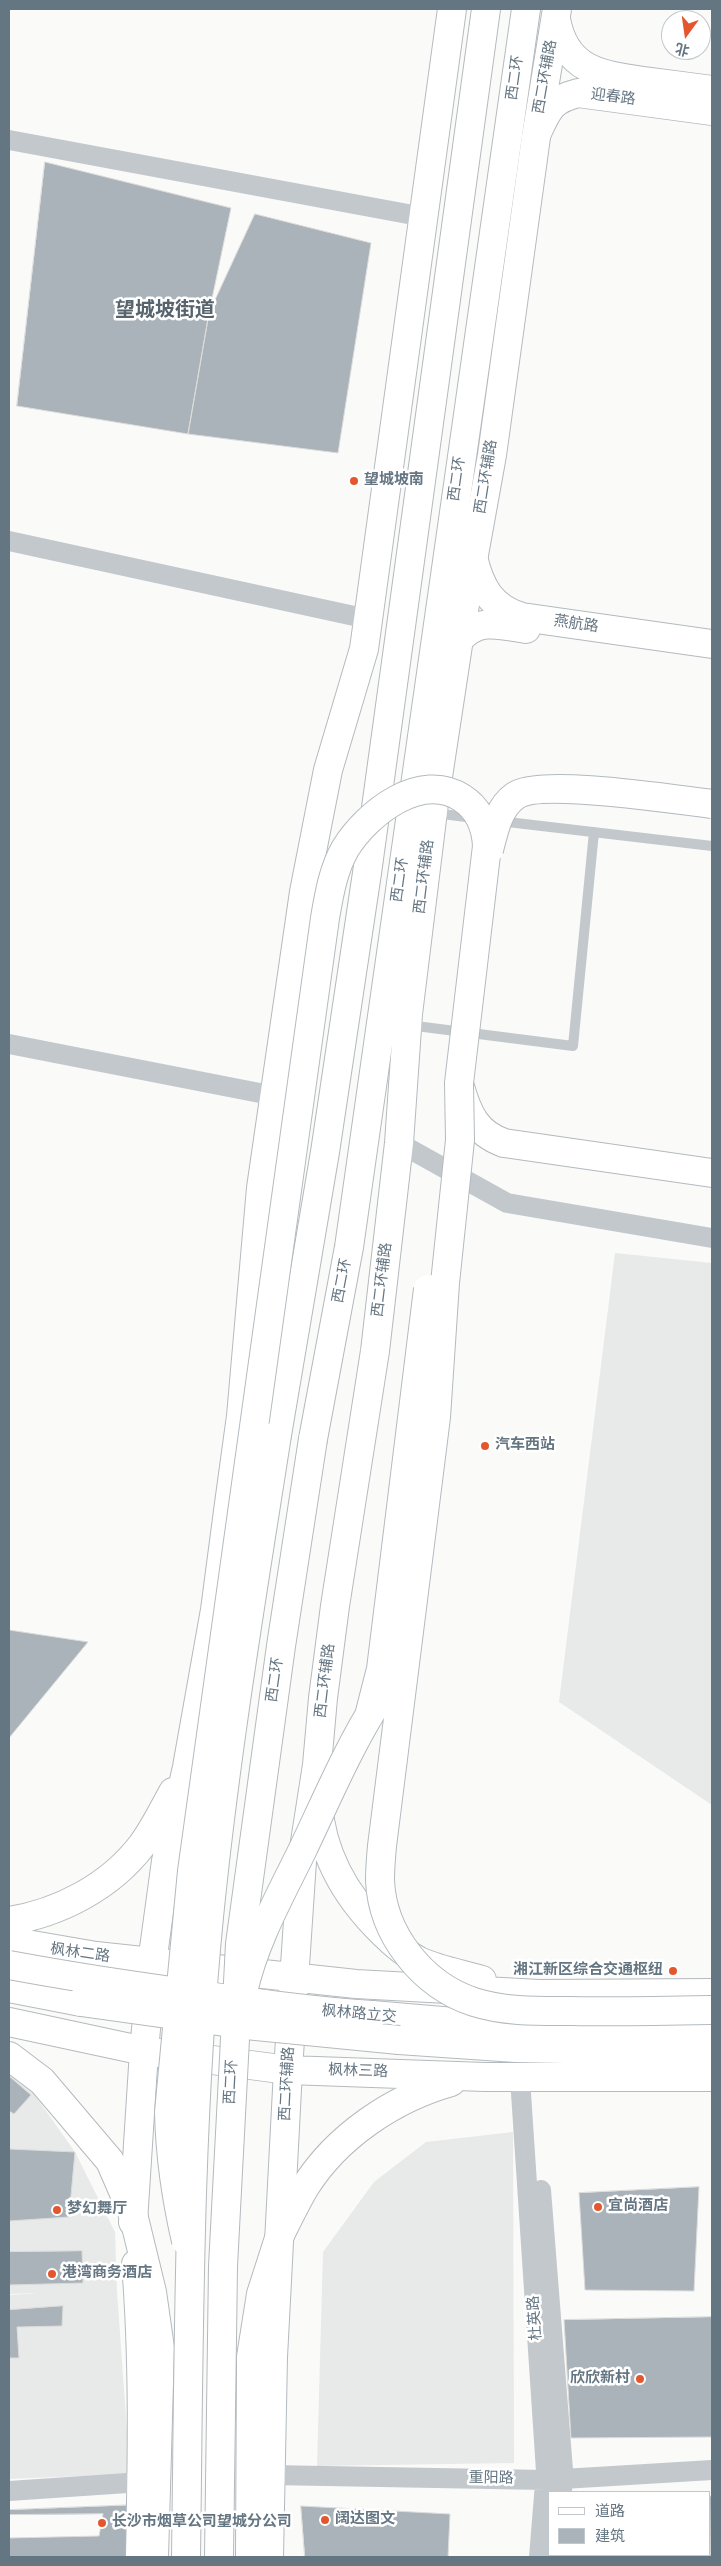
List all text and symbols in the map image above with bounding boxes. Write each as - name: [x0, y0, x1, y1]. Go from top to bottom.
- north arrow: [661, 10, 711, 60]
- text: 北: [673, 37, 692, 60]
- street label: 西二环辅路: [531, 39, 561, 115]
- street label: 西二环: [504, 54, 528, 102]
- street label: 迎春路: [590, 86, 636, 110]
- district label: 望城坡街道: [115, 300, 215, 324]
- street label: 西二环辅路: [472, 439, 502, 515]
- street label: 西二环: [446, 455, 470, 503]
- place label: 望城坡南: [364, 472, 424, 490]
- marker: 望城坡南: [348, 475, 360, 487]
- street label: 燕航路: [552, 613, 600, 637]
- street label: 西二环辅路: [411, 839, 439, 915]
- street label: 西二环: [389, 856, 413, 904]
- street label: 西二环辅路: [369, 1242, 397, 1318]
- street label: 西二环: [330, 1257, 356, 1305]
- place label: 汽车西站: [495, 1437, 555, 1455]
- marker: 汽车西站: [479, 1440, 491, 1452]
- street label: 西二环辅路: [312, 1643, 340, 1719]
- street label: 西二环: [264, 1656, 288, 1704]
- street label: 枫林二路: [49, 1941, 111, 1967]
- place label: 湘江新区综合交通枢纽: [513, 1962, 663, 1980]
- marker: 湘江新区综合交通枢纽: [667, 1965, 679, 1977]
- street label: 枫林路立交: [321, 2003, 397, 2027]
- street label: 西二环辅路: [277, 2046, 299, 2122]
- street label: 西二环: [222, 2059, 242, 2105]
- street label: 枫林三路: [328, 2062, 388, 2082]
- place label: 宜尚酒店: [608, 2198, 668, 2216]
- place label: 梦幻舞厅: [67, 2201, 127, 2219]
- marker: 宜尚酒店: [592, 2201, 604, 2213]
- marker: 梦幻舞厅: [51, 2204, 63, 2216]
- place label: 港湾商务酒店: [62, 2265, 152, 2283]
- marker: 港湾商务酒店: [46, 2268, 58, 2280]
- street label: 杜英路: [525, 2295, 547, 2341]
- place label: 欣欣新村: [570, 2370, 630, 2388]
- marker: 欣欣新村: [634, 2373, 646, 2385]
- street label: 重阳路: [468, 2470, 514, 2488]
- legend: [548, 2491, 711, 2556]
- text: 道路: [595, 2501, 625, 2522]
- place label: 阔达图文: [335, 2511, 395, 2529]
- place label: 长沙市烟草公司望城分公司: [112, 2514, 292, 2532]
- marker: 阔达图文: [319, 2514, 331, 2526]
- marker: 长沙市烟草公司望城分公司: [96, 2517, 108, 2529]
- text: 建筑: [595, 2526, 625, 2547]

